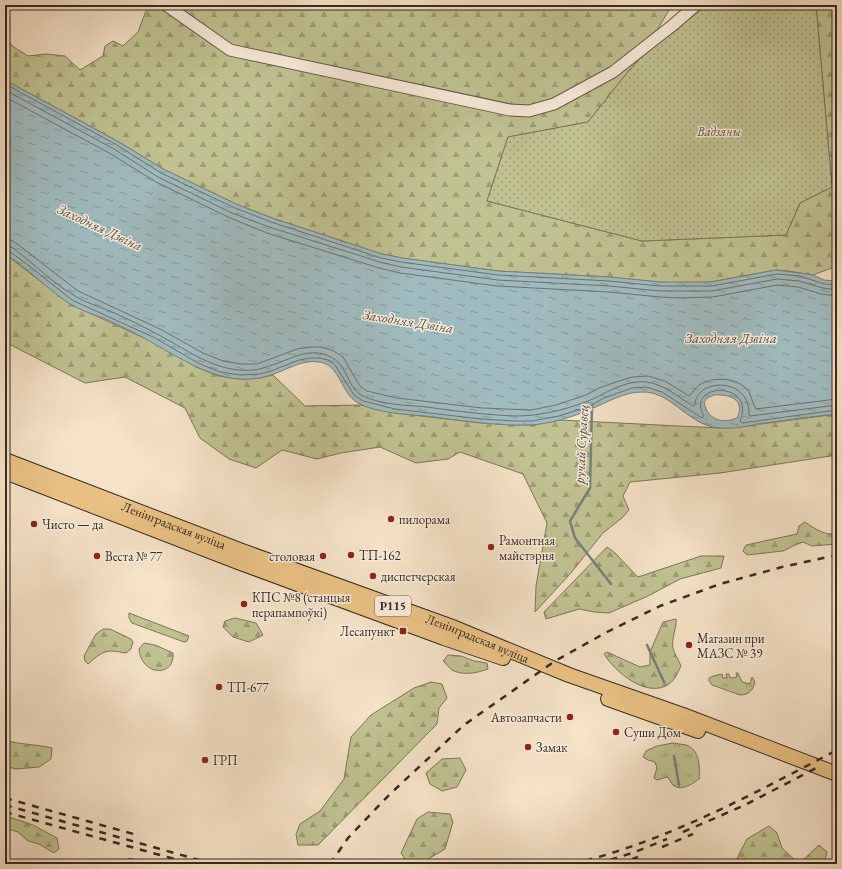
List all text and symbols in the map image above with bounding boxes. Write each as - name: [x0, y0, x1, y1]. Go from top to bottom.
- park label: Вадзяны: [696, 123, 741, 140]
- water label: Заходняя Дзвіна: [55, 199, 146, 255]
- water label: Заходняя Дзвіна: [361, 305, 455, 337]
- water label: Заходняя Дзвіна: [685, 329, 777, 347]
- water label: ручай Суравец: [570, 404, 592, 486]
- street label: Ленінградская вуліца: [120, 497, 229, 553]
- place label: пилорама: [399, 511, 451, 528]
- marker: пилорама: [386, 514, 396, 524]
- place label: Чисто — да: [42, 516, 104, 533]
- marker: Чисто — да: [29, 519, 39, 529]
- place label: Рамонтная майстэрня: [499, 532, 555, 564]
- marker: Рамонтная майстэрня: [486, 542, 496, 552]
- place label: ТП-162: [359, 547, 402, 564]
- place label: Веста № 77: [105, 548, 163, 565]
- place label: столовая: [269, 548, 315, 565]
- marker: ТП-162: [346, 550, 356, 560]
- marker: Веста № 77: [92, 551, 102, 561]
- marker: столовая: [318, 551, 328, 561]
- place label: диспетчерская: [381, 568, 456, 585]
- marker: диспетчерская: [368, 571, 378, 581]
- place label: КПС №8 (станцыя перапампоўкі): [252, 589, 351, 621]
- road number: Р115: [375, 596, 411, 616]
- marker: КПС №8 (станцыя перапампоўкі): [239, 599, 249, 609]
- street label: Ленінградская вуліца: [424, 610, 533, 667]
- place label: Лесапункт: [340, 623, 396, 640]
- marker: Лесапункт: [398, 626, 408, 636]
- place label: Магазин при МАЗС № 39: [697, 630, 765, 662]
- marker: Магазин при МАЗС № 39: [684, 640, 694, 650]
- place label: ТП-677: [227, 679, 270, 696]
- marker: ТП-677: [214, 682, 224, 692]
- place label: Автозапчасти: [490, 709, 562, 726]
- marker: Автозапчасти: [565, 712, 575, 722]
- place label: Суши Дом: [624, 724, 681, 741]
- marker: Суши Дом: [611, 727, 621, 737]
- place label: Замак: [536, 739, 568, 756]
- marker: Замак: [523, 742, 533, 752]
- place label: ГРП: [213, 752, 238, 769]
- marker: ГРП: [200, 755, 210, 765]

